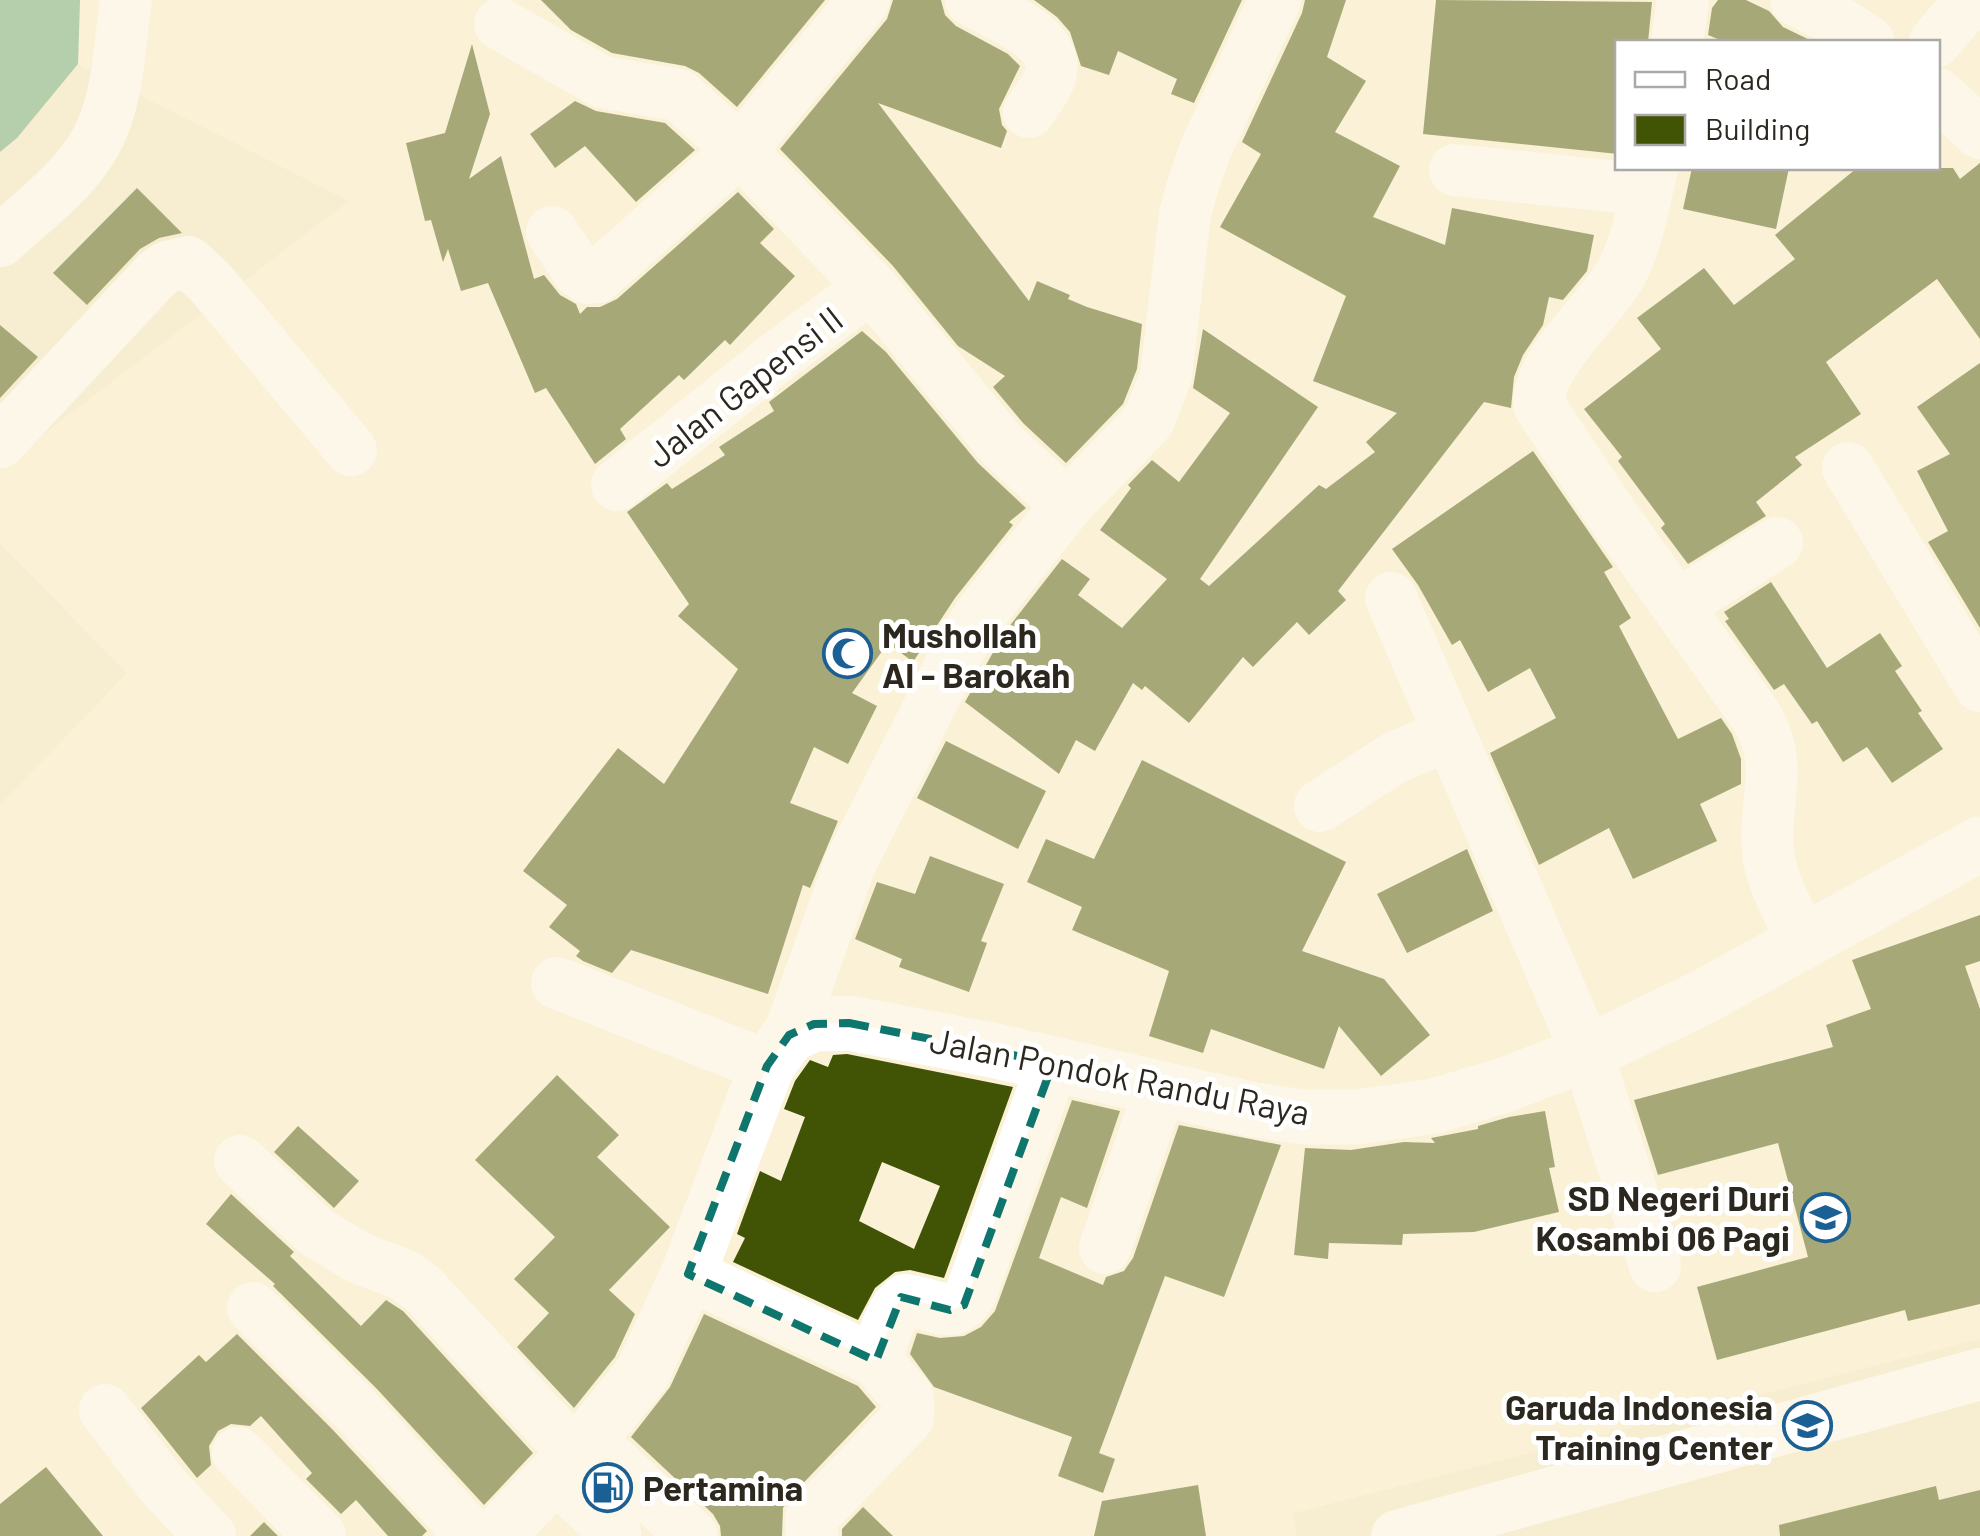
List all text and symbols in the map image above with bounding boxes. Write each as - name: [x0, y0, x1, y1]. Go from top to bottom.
- legend: [1615, 40, 1940, 170]
- text: Road: [1705, 60, 1771, 96]
- text: Building: [1705, 110, 1810, 146]
- street label: Jalan Gapensi II: [638, 297, 850, 475]
- place label: Mushollah Al - Barokah: [882, 613, 1070, 695]
- mosque icon: Mushollah Al - Barokah: [821, 628, 873, 680]
- street label: Jalan Pondok Randu Raya: [927, 1018, 1313, 1132]
- place label: SD Negeri Duri Kosambi 06 Pagi: [1536, 1176, 1790, 1258]
- school or university icon: SD Negeri Duri Kosambi 06 Pagi: [1799, 1191, 1851, 1243]
- place label: Garuda Indonesia Training Center: [1505, 1385, 1774, 1467]
- school or university icon: Garuda Indonesia Training Center: [1782, 1400, 1834, 1452]
- fuel station icon: Pertamina: [582, 1461, 634, 1513]
- place label: Pertamina: [643, 1466, 803, 1508]

